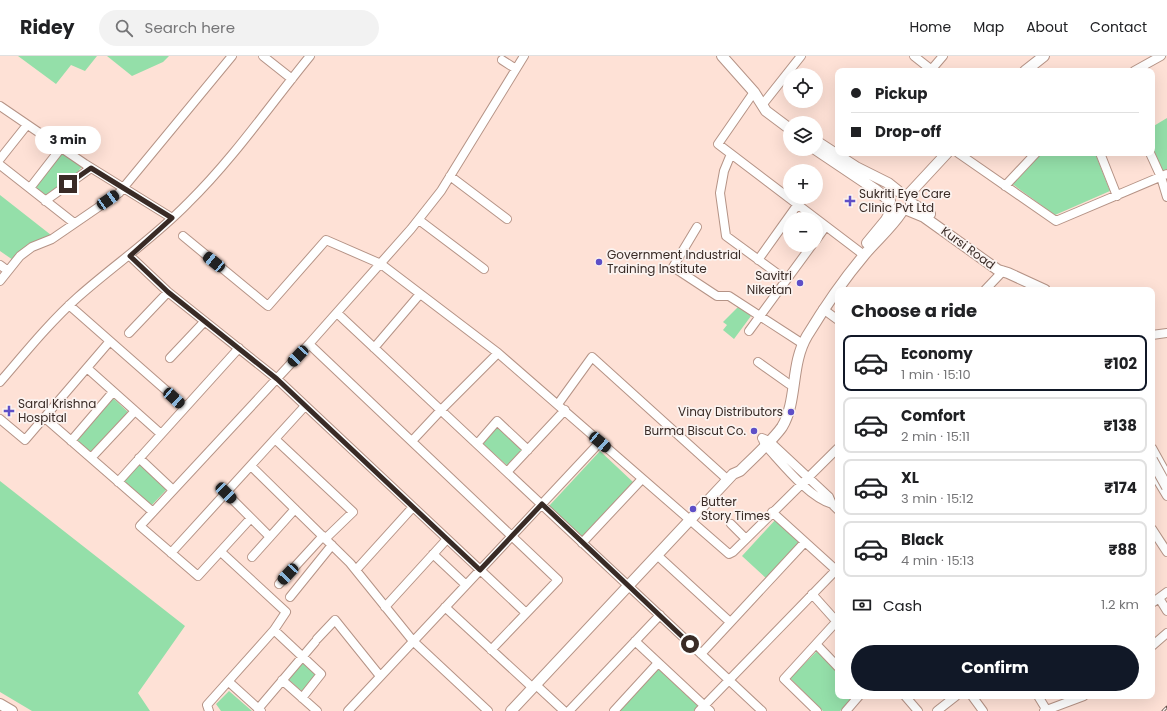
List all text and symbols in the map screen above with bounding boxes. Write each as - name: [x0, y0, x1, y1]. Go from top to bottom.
- search box: [99, 10, 379, 46]
- text: Ridey: [20, 14, 75, 41]
- icon: search: [113, 17, 135, 39]
- text: Search here: [145, 17, 235, 38]
- text: Home: [909, 17, 951, 37]
- text: Map: [973, 17, 1004, 37]
- text: About: [1026, 17, 1068, 37]
- text: Contact: [1090, 17, 1147, 37]
- map controls: [783, 68, 823, 252]
- button: locate: [783, 68, 823, 108]
- text: Pickup: [875, 83, 927, 104]
- button: layers: [783, 116, 823, 156]
- text: Drop-off: [875, 121, 941, 142]
- callout: 3 min: [35, 126, 101, 154]
- text: 3 min: [50, 130, 87, 149]
- button: +: [783, 164, 823, 204]
- route end: [59, 175, 77, 193]
- place label: Sukriti Eye Care Clinic Pvt Ltd: [859, 185, 951, 216]
- car: [95, 188, 121, 212]
- marker: Sukriti Eye Care Clinic Pvt Ltd: [844, 195, 856, 207]
- button: −: [783, 212, 823, 252]
- street label: Kursi Road: [938, 222, 999, 273]
- place label: Government Industrial Training Institute: [607, 246, 741, 277]
- car: [201, 250, 227, 274]
- marker: Government Industrial Training Institute: [594, 257, 604, 267]
- place label: Savitri Niketan: [747, 267, 792, 298]
- marker: Savitri Niketan: [795, 278, 805, 288]
- text: Choose a ride: [851, 298, 977, 323]
- car: [285, 343, 311, 369]
- text: Economy: [901, 343, 973, 364]
- icon: car: [853, 345, 889, 381]
- text: ₹102: [1104, 353, 1137, 374]
- text: 1 min · 15:10: [901, 365, 971, 384]
- car: [161, 386, 187, 410]
- place label: Saral Krishna Hospital: [18, 395, 96, 426]
- place label: Vinay Distributors: [678, 403, 783, 420]
- marker: Saral Krishna Hospital: [3, 405, 15, 417]
- text: Comfort: [901, 405, 965, 426]
- marker: Vinay Distributors: [786, 407, 796, 417]
- icon: car: [853, 407, 889, 443]
- text: ₹138: [1104, 415, 1137, 436]
- place label: Burma Biscut Co.: [644, 422, 746, 439]
- marker: Burma Biscut Co.: [749, 426, 759, 436]
- text: 2 min · 15:11: [901, 427, 970, 446]
- car: [587, 430, 613, 454]
- text: XL: [901, 467, 919, 488]
- icon: car: [853, 469, 889, 505]
- text: ₹174: [1104, 477, 1137, 498]
- car: [213, 480, 239, 506]
- text: 3 min · 15:12: [901, 489, 973, 508]
- place label: Butter Story Times: [701, 493, 770, 524]
- marker: Butter Story Times: [688, 504, 698, 514]
- text: Black: [901, 529, 944, 550]
- icon: car: [853, 531, 889, 567]
- text: ₹88: [1109, 539, 1137, 560]
- text: 4 min · 15:13: [901, 551, 974, 570]
- car: [275, 561, 301, 587]
- icon: cash: [851, 594, 873, 616]
- text: Cash: [883, 595, 922, 616]
- text: 1.2 km: [1101, 595, 1139, 614]
- route start: [681, 635, 699, 653]
- button: Confirm: [851, 645, 1139, 691]

